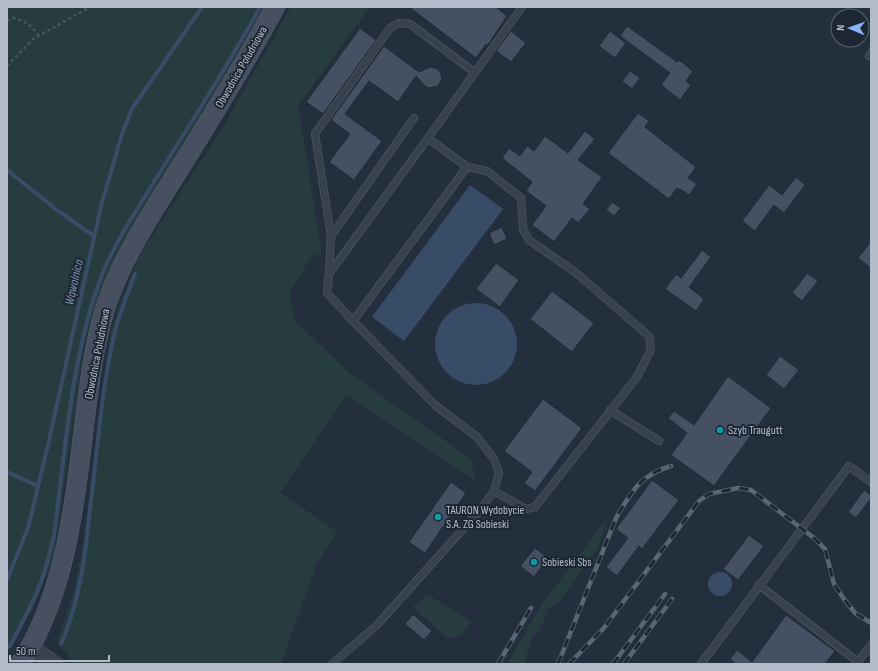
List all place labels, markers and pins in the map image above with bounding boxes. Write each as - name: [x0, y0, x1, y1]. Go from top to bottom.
- place label: Szyb Traugutt: [728, 423, 783, 438]
- marker: Szyb Traugutt: [715, 425, 725, 435]
- place label: TAURON Wydobycie S.A. ZG Sobieski: [446, 503, 524, 532]
- marker: TAURON Wydobycie S.A. ZG Sobieski: [433, 512, 443, 522]
- place label: Sobieski Sbs: [542, 555, 592, 570]
- marker: Sobieski Sbs: [529, 557, 539, 567]

